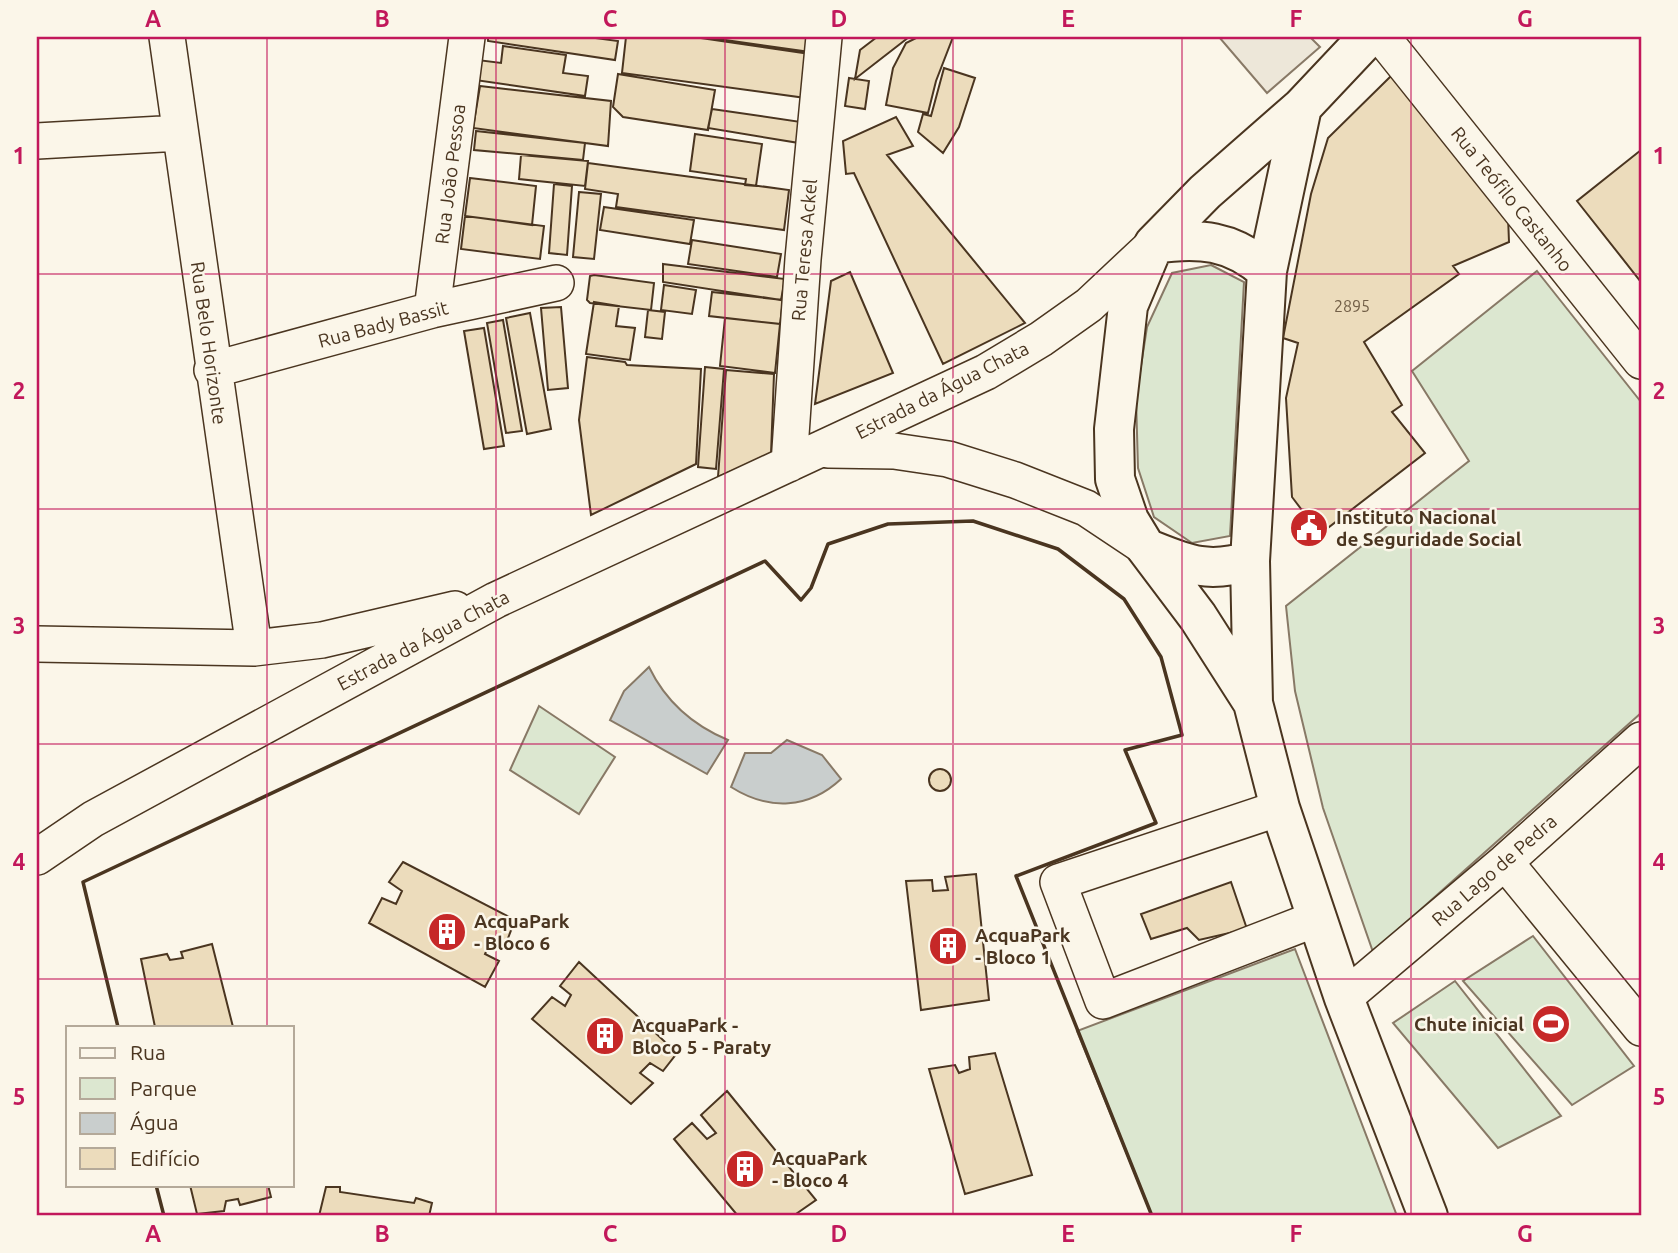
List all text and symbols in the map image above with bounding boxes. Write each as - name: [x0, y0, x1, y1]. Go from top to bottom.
- text: A: [145, 6, 161, 31]
- text: B: [374, 6, 390, 31]
- text: C: [603, 6, 618, 31]
- text: D: [831, 6, 847, 31]
- text: E: [1061, 6, 1075, 31]
- text: F: [1290, 6, 1303, 31]
- text: G: [1517, 6, 1533, 31]
- street label: Rua João Pessoa: [430, 103, 470, 245]
- street label: Rua Teófilo Castanho: [1447, 122, 1577, 276]
- text: 1: [13, 143, 25, 168]
- text: 1: [1653, 143, 1665, 168]
- street label: Rua Teresa Ackel: [787, 178, 821, 322]
- street label: Rua Belo Horizonte: [187, 260, 231, 426]
- street label: Rua Bady Bassit: [316, 296, 451, 352]
- house number: 2895: [1334, 297, 1370, 315]
- street label: Estrada da Água Chata: [852, 337, 1032, 443]
- text: 2: [13, 378, 25, 403]
- text: 2: [1653, 378, 1665, 403]
- place label: Instituto Nacional de Seguridade Social: [1336, 506, 1522, 550]
- public building icon: Instituto Nacional de Seguridade Social: [1288, 507, 1330, 549]
- street label: Estrada da Água Chata: [333, 585, 513, 695]
- text: 3: [13, 613, 25, 638]
- text: 3: [1653, 613, 1665, 638]
- street label: Rua Lago de Pedra: [1427, 810, 1561, 930]
- text: 4: [13, 849, 26, 874]
- text: 4: [1653, 849, 1666, 874]
- place label: AcquaPark - Bloco 6: [474, 910, 570, 954]
- building icon: AcquaPark - Bloco 6: [426, 911, 468, 953]
- place label: AcquaPark - Bloco 1: [975, 924, 1071, 968]
- building icon: AcquaPark - Bloco 1: [927, 925, 969, 967]
- sports icon: Chute inicial: [1530, 1003, 1572, 1045]
- place label: Chute inicial: [1414, 1013, 1524, 1035]
- place label: AcquaPark - Bloco 5 - Paraty: [632, 1014, 771, 1058]
- building icon: AcquaPark - Bloco 5 - Paraty: [584, 1015, 626, 1057]
- legend: [66, 1026, 294, 1186]
- text: Rua: [130, 1040, 166, 1064]
- text: Parque: [130, 1076, 197, 1100]
- text: 5: [13, 1084, 25, 1109]
- text: 5: [1653, 1084, 1665, 1109]
- text: Água: [130, 1110, 179, 1134]
- text: Edifício: [130, 1146, 200, 1170]
- place label: AcquaPark - Bloco 4: [772, 1147, 868, 1191]
- building icon: AcquaPark - Bloco 4: [724, 1148, 766, 1190]
- text: A: [145, 1221, 161, 1246]
- text: B: [374, 1221, 390, 1246]
- text: C: [603, 1221, 618, 1246]
- text: D: [831, 1221, 847, 1246]
- text: E: [1061, 1221, 1075, 1246]
- text: F: [1290, 1221, 1303, 1246]
- text: G: [1517, 1221, 1533, 1246]

